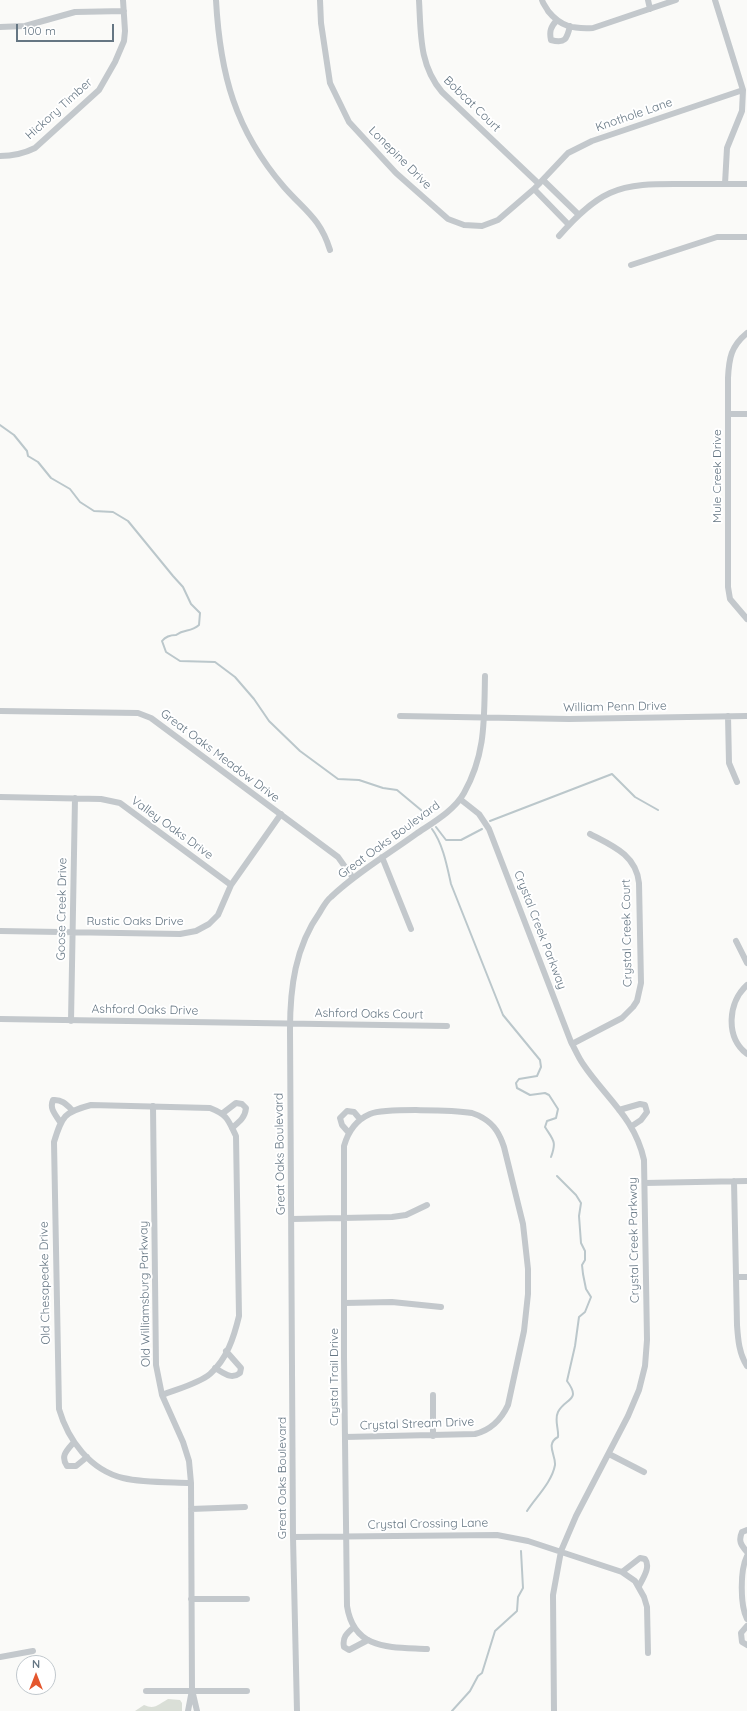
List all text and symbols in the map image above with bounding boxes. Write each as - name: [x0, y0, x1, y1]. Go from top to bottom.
- scale bar: [18, 16, 116, 42]
- text: 100 m: [23, 23, 56, 38]
- street label: Bobcat Court: [440, 73, 504, 135]
- street label: Hickory Timber: [23, 75, 95, 143]
- street label: Knothole Lane: [594, 95, 674, 135]
- street label: Lonepine Drive: [366, 124, 434, 192]
- street label: Mule Creek Drive: [710, 429, 724, 523]
- street label: William Penn Drive: [563, 699, 667, 715]
- street label: Great Oaks Meadow Drive: [158, 706, 282, 806]
- street label: Valley Oaks Drive: [128, 793, 216, 863]
- street label: Great Oaks Boulevard: [335, 798, 443, 882]
- street label: Goose Creek Drive: [54, 857, 70, 961]
- street label: Crystal Creek Parkway: [511, 869, 569, 991]
- street label: Crystal Creek Court: [619, 879, 635, 987]
- street label: Rustic Oaks Drive: [86, 914, 184, 928]
- street label: Ashford Oaks Drive: [91, 1002, 199, 1018]
- street label: Ashford Oaks Court: [315, 1006, 423, 1022]
- street label: Great Oaks Boulevard: [272, 1093, 288, 1215]
- street label: Crystal Creek Parkway: [626, 1177, 642, 1303]
- street label: Old Chesapeake Drive: [37, 1221, 53, 1345]
- street label: Old Williamsburg Parkway: [137, 1221, 153, 1367]
- street label: Crystal Trail Drive: [327, 1328, 341, 1426]
- street label: Crystal Stream Drive: [360, 1415, 474, 1433]
- street label: Great Oaks Boulevard: [275, 1417, 289, 1539]
- street label: Crystal Crossing Lane: [368, 1516, 488, 1532]
- north arrow: [16, 1655, 56, 1695]
- text: N: [32, 1657, 40, 1671]

